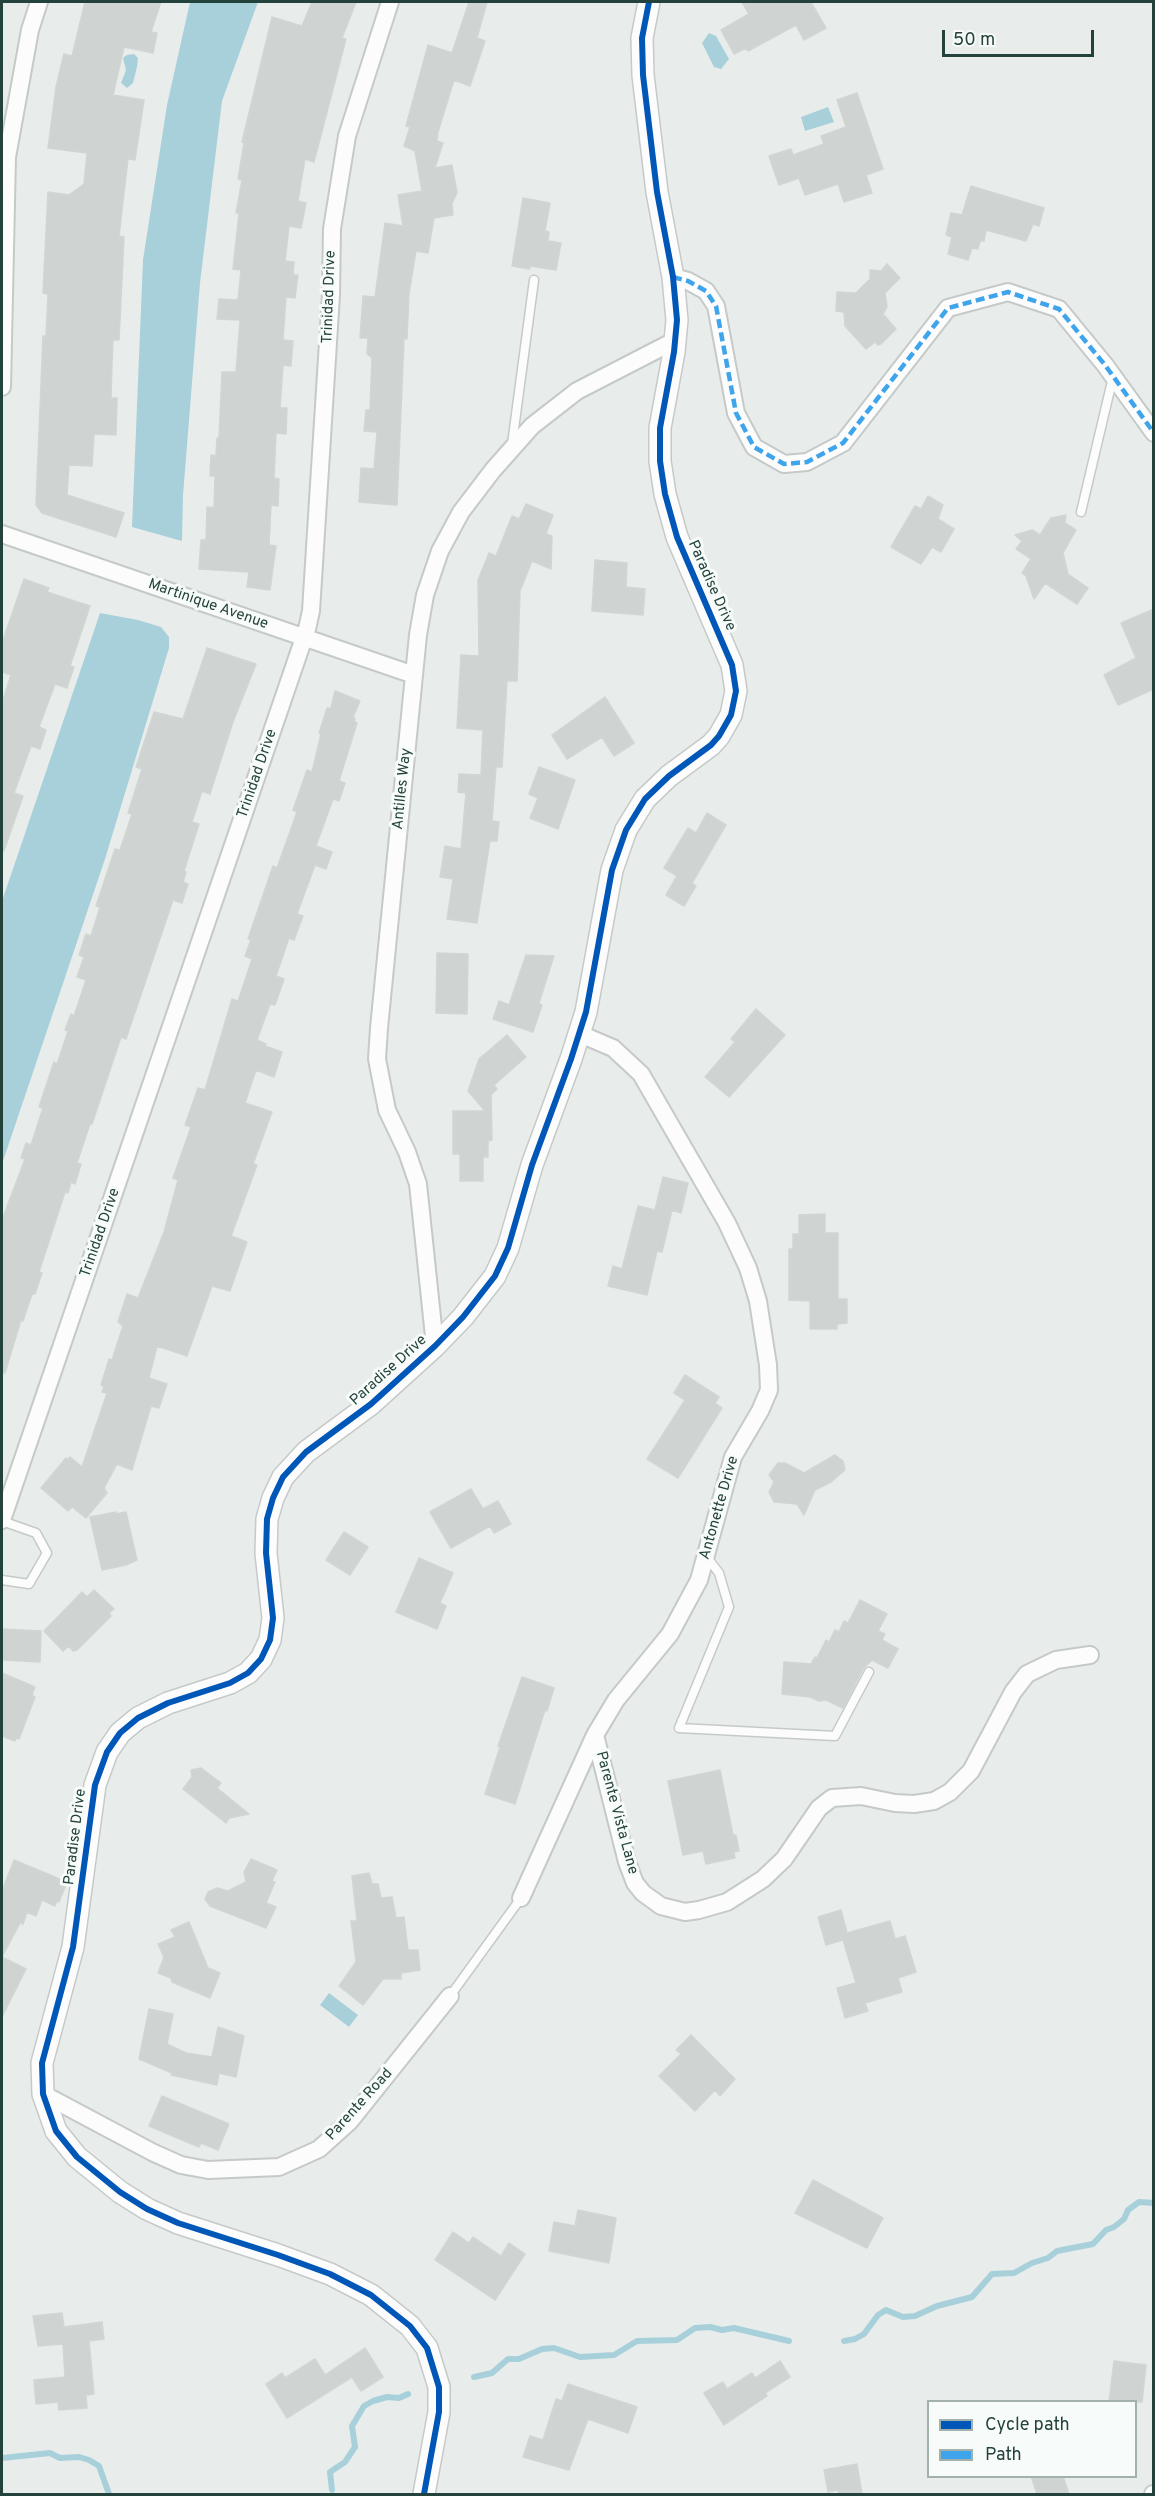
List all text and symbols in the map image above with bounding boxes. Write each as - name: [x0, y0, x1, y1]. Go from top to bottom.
- scale bar: [945, 18, 1096, 56]
- text: 50 m: [953, 29, 995, 52]
- street label: Trinidad Drive: [319, 250, 341, 344]
- street label: Paradise Drive: [683, 538, 739, 634]
- street label: Martinique Avenue: [146, 576, 270, 634]
- street label: Trinidad Drive: [234, 727, 282, 821]
- street label: Antilles Way: [390, 747, 416, 831]
- street label: Trinidad Drive: [77, 1186, 125, 1280]
- street label: Paradise Drive: [347, 1332, 431, 1410]
- street label: Antonette Drive: [697, 1454, 743, 1562]
- street label: Parente Vista Lane: [591, 1749, 641, 1877]
- street label: Paradise Drive: [61, 1788, 91, 1886]
- street label: Parente Road: [323, 2065, 397, 2145]
- legend: [927, 2400, 1137, 2478]
- text: Cycle path: [985, 2414, 1070, 2437]
- text: Path: [985, 2444, 1022, 2467]

